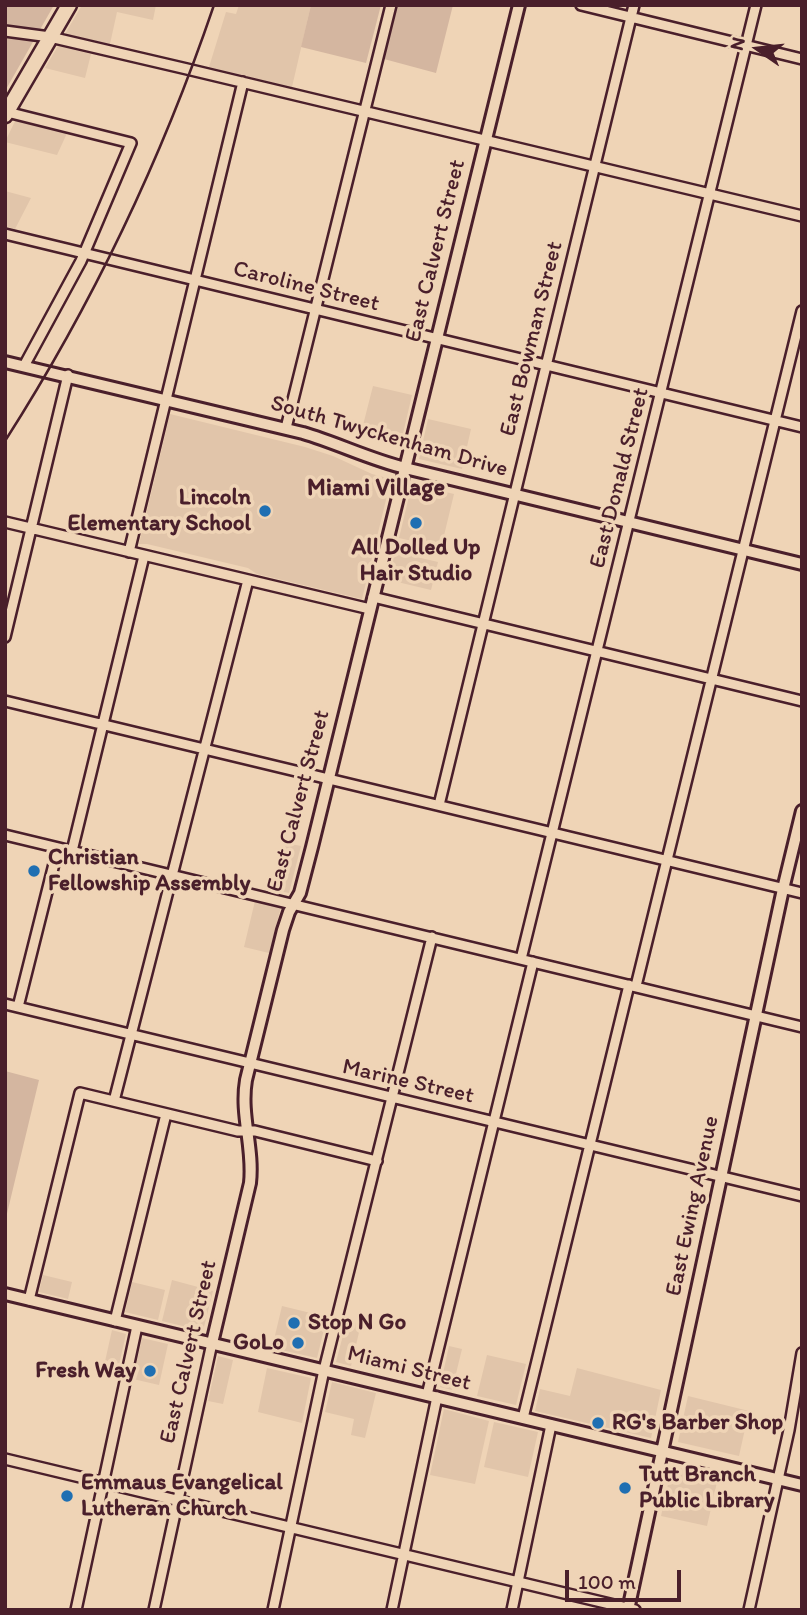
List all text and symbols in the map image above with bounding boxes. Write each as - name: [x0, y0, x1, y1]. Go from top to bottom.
- north arrow: [723, 14, 793, 84]
- text: N: [724, 35, 750, 53]
- street label: East Calvert Street: [400, 157, 472, 345]
- street label: East Bowman Street: [494, 239, 570, 439]
- street label: Caroline Street: [230, 255, 382, 319]
- street label: East Donald Street: [584, 385, 656, 571]
- street label: South Twyckenham Drive: [267, 390, 511, 484]
- district label: Miami Village: [307, 475, 445, 503]
- place label: Lincoln Elementary School: [68, 484, 251, 538]
- marker: Lincoln Elementary School: [257, 503, 273, 519]
- marker: All Dolled Up Hair Studio: [408, 515, 424, 531]
- place label: All Dolled Up Hair Studio: [352, 534, 480, 588]
- street label: East Calvert Street: [261, 707, 337, 895]
- place label: Christian Fellowship Assembly: [48, 844, 250, 898]
- marker: Christian Fellowship Assembly: [26, 863, 42, 879]
- street label: Marine Street: [339, 1053, 477, 1111]
- street label: East Ewing Avenue: [660, 1113, 726, 1299]
- street label: East Calvert Street: [154, 1258, 224, 1446]
- place label: Stop N Go: [308, 1309, 406, 1337]
- marker: Stop N Go: [286, 1315, 302, 1331]
- place label: GoLo: [233, 1329, 284, 1357]
- marker: GoLo: [290, 1335, 306, 1351]
- street label: Miami Street: [344, 1340, 474, 1398]
- place label: Fresh Way: [35, 1357, 136, 1385]
- marker: Fresh Way: [142, 1363, 158, 1379]
- place label: RG's Barber Shop: [612, 1409, 783, 1437]
- marker: RG's Barber Shop: [590, 1415, 606, 1431]
- place label: Tutt Branch Public Library: [639, 1461, 775, 1515]
- place label: Emmaus Evangelical Lutheran Church: [81, 1469, 283, 1523]
- marker: Tutt Branch Public Library: [617, 1480, 633, 1496]
- marker: Emmaus Evangelical Lutheran Church: [59, 1488, 75, 1504]
- scale bar: [569, 1556, 684, 1600]
- text: 100 m: [578, 1569, 636, 1594]

